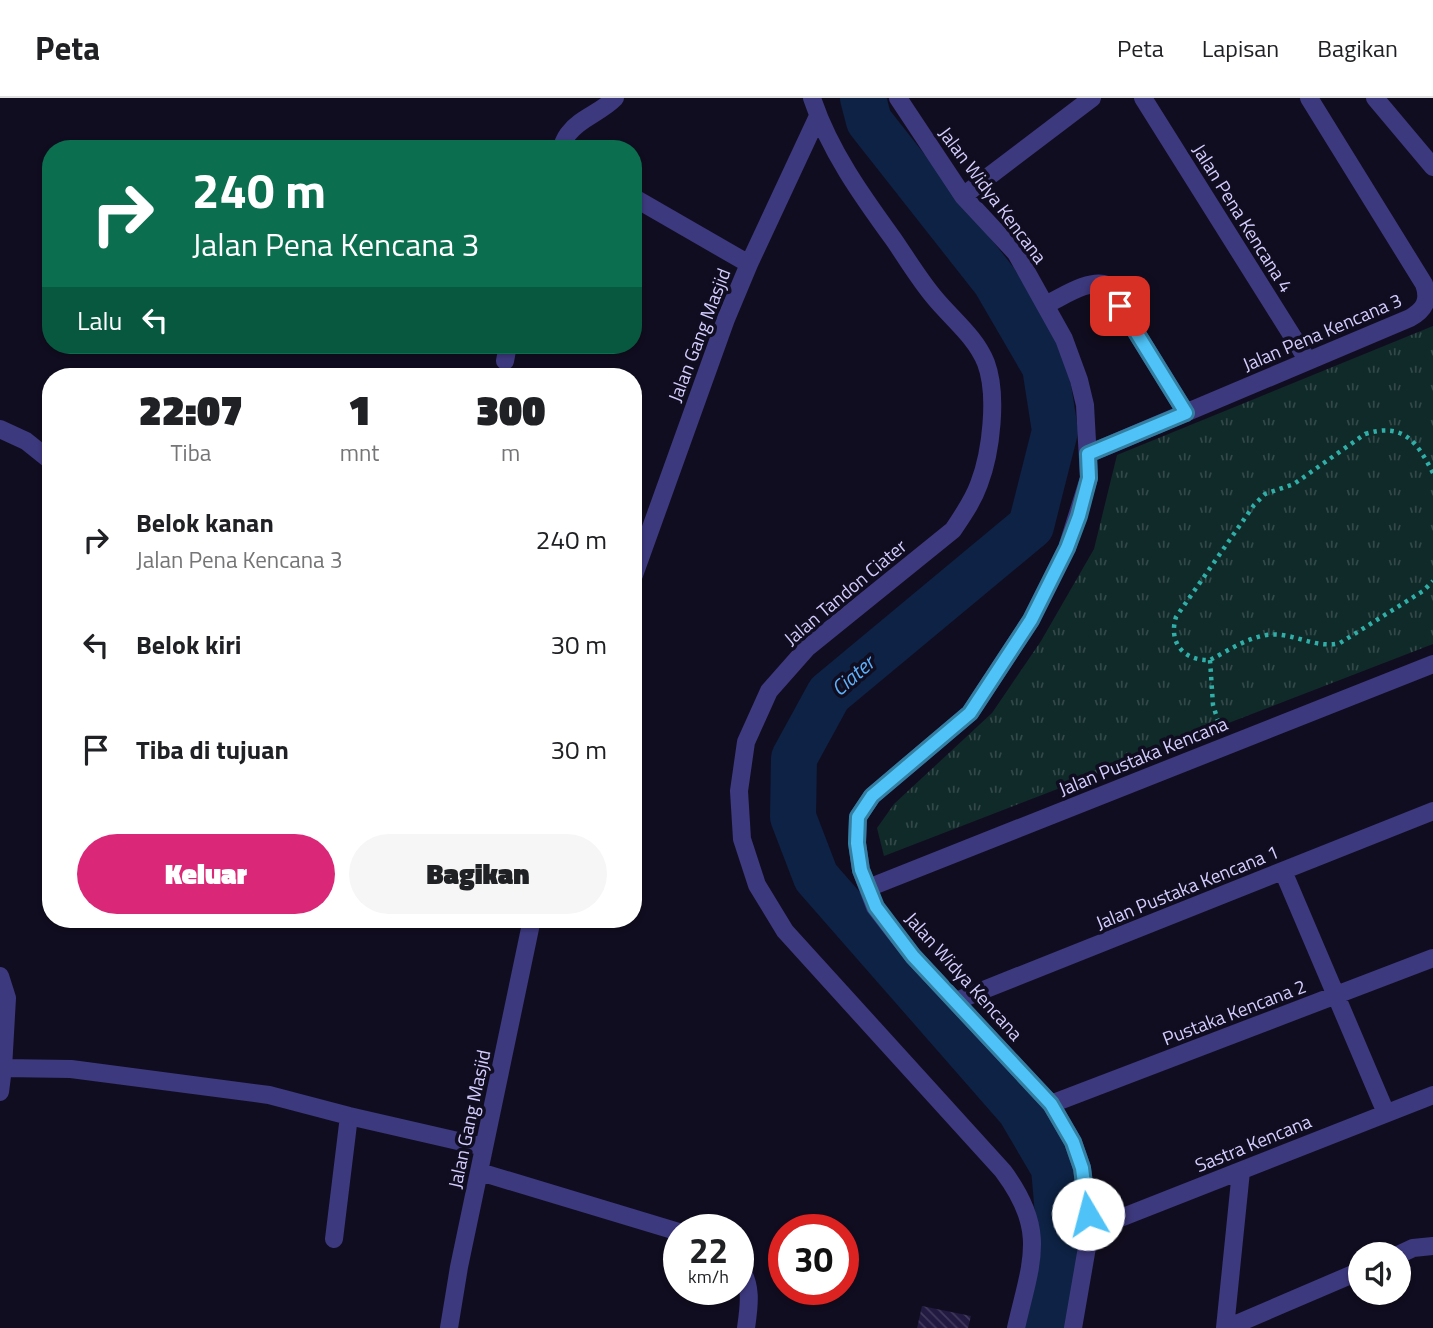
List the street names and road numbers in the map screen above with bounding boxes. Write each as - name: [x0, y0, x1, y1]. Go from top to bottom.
- street label: Jalan Widya Kencana: [932, 120, 1055, 270]
- street label: Jalan Pena Kencana 4: [1186, 138, 1301, 298]
- street label: Jalan Gang Masjid: [660, 264, 737, 406]
- street label: Jalan Pena Kencana 3: [1238, 285, 1406, 378]
- street label: Jalan Tandon Ciater: [777, 531, 913, 652]
- street label: Jalan Pustaka Kencana: [1054, 708, 1232, 803]
- street label: Jalan Pustaka Kencana 1: [1091, 837, 1283, 937]
- street label: Jalan Widya Kencana: [898, 905, 1031, 1047]
- street label: Pustaka Kencana 2: [1158, 971, 1310, 1052]
- street label: Jalan Gang Masjid: [440, 1047, 497, 1191]
- street label: Sastra Kencana: [1190, 1106, 1316, 1179]

